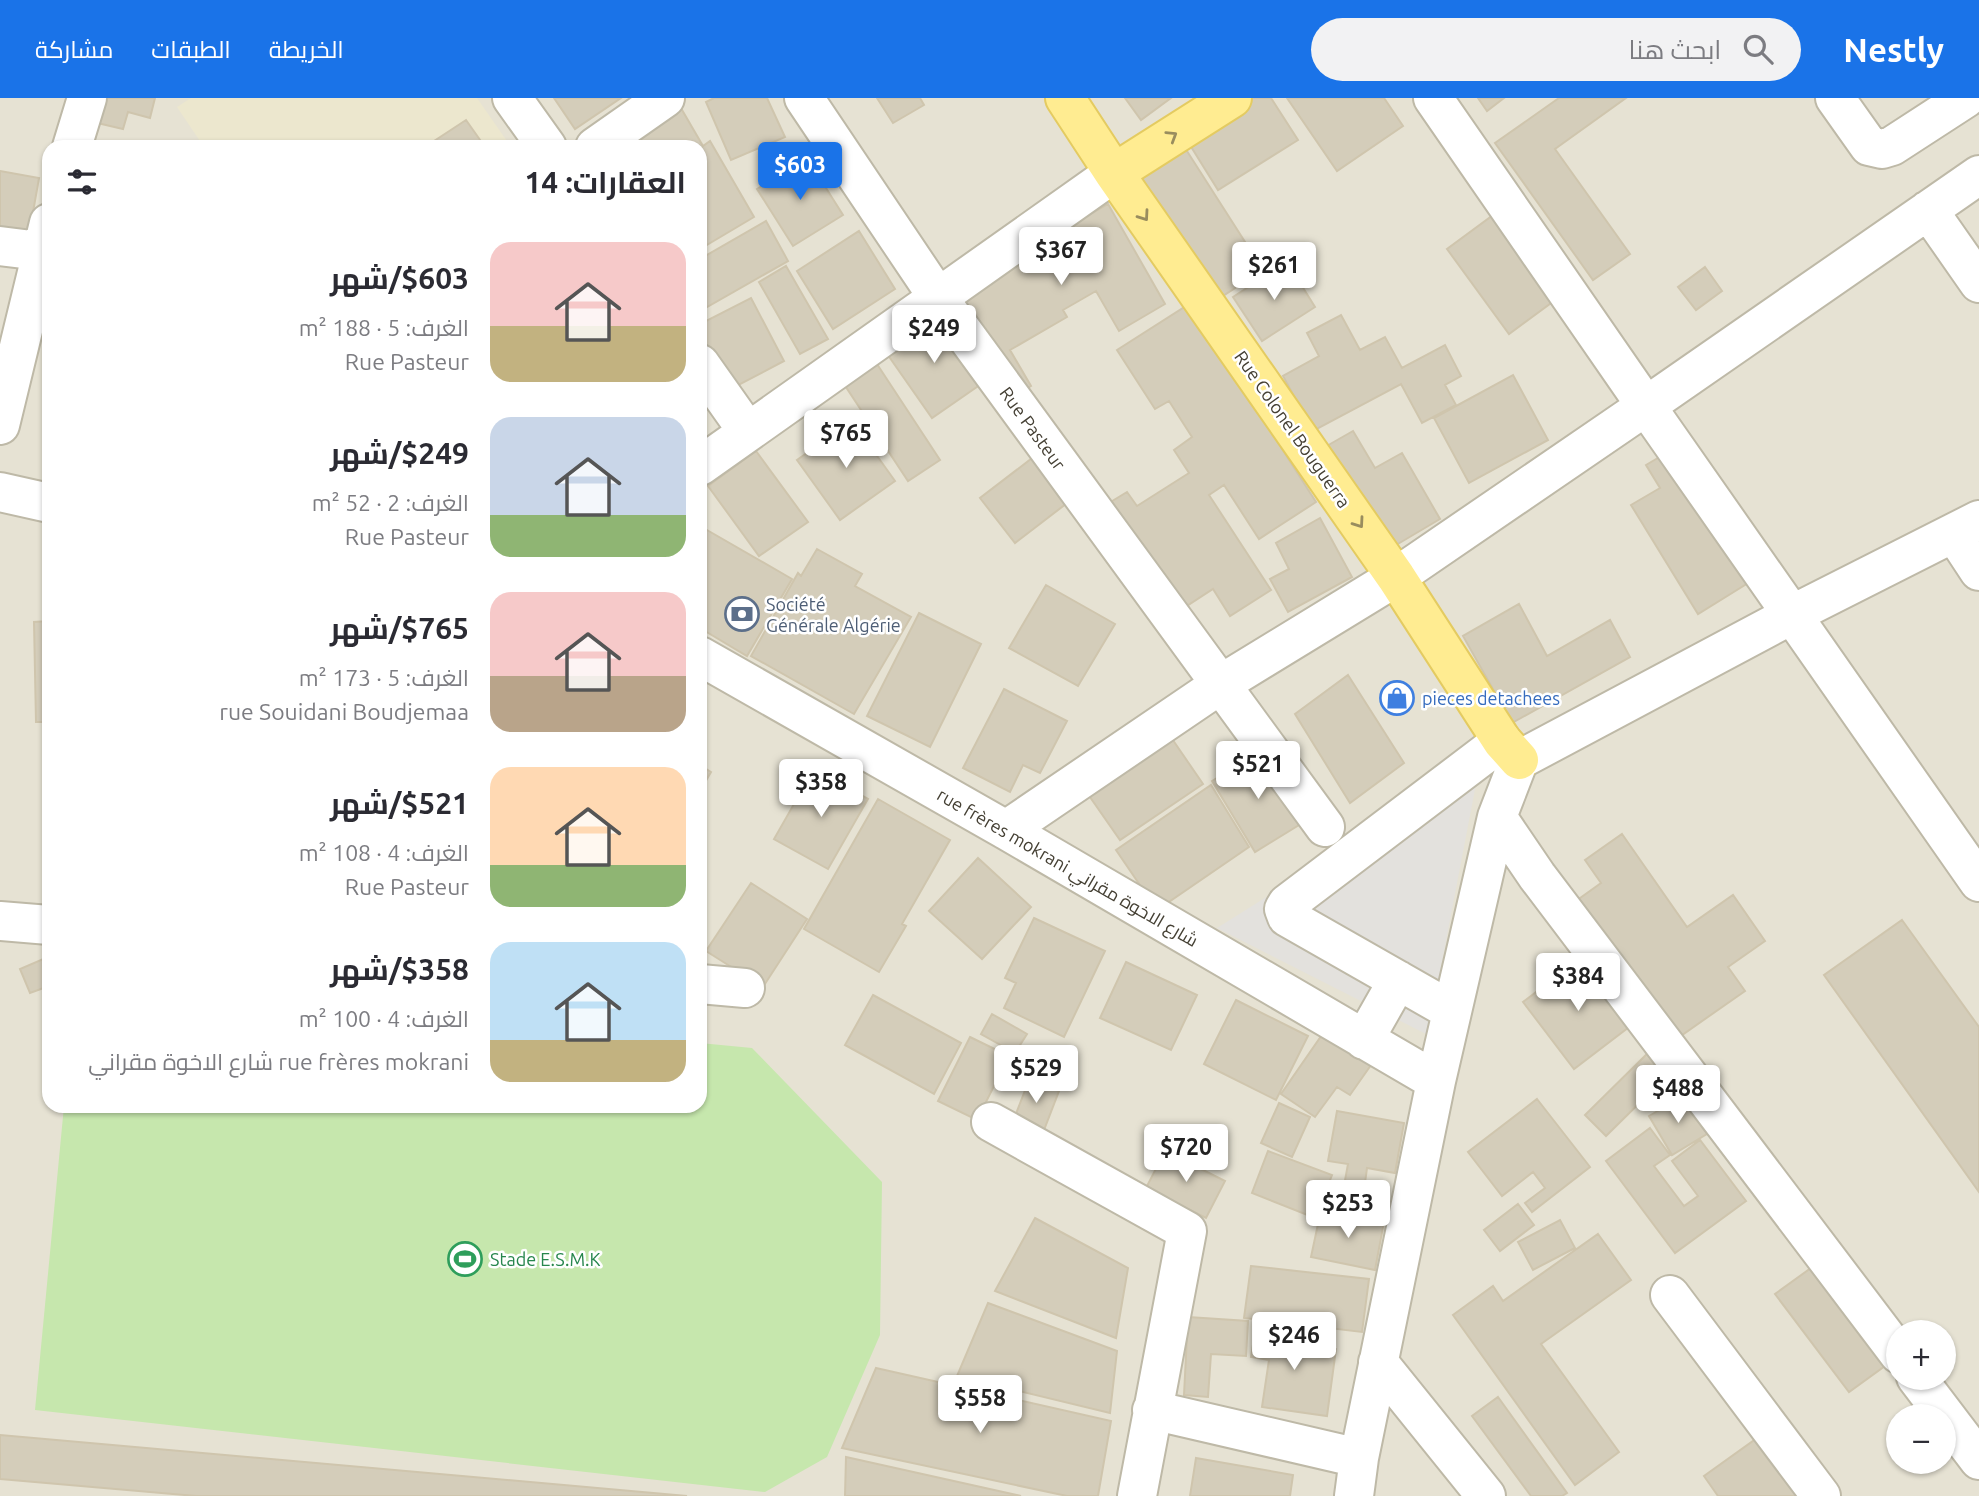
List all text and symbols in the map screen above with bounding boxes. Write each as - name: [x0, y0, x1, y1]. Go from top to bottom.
- search box: [1311, 18, 1801, 81]
- icon: search: [1739, 30, 1777, 68]
- text: Nestly: [1843, 31, 1944, 68]
- text: ابحث هنا: [1629, 35, 1721, 64]
- text: مشاركة: [35, 36, 113, 63]
- text: الطبقات: [151, 36, 231, 63]
- text: الخريطة: [269, 36, 344, 63]
- one-way arrow: [1164, 132, 1177, 145]
- pin: $603: [759, 142, 841, 202]
- text: $603: [774, 152, 826, 177]
- icon: filters: [63, 163, 101, 201]
- text: العقارات: 14: [524, 165, 686, 199]
- one-way arrow: [1136, 208, 1148, 221]
- pin: $367: [1020, 228, 1102, 287]
- text: $367: [1035, 237, 1087, 262]
- pin: $261: [1233, 242, 1315, 302]
- text: $261: [1248, 252, 1300, 277]
- text: $603/شهر: [330, 261, 469, 295]
- icon: home: [546, 270, 630, 354]
- pin: $249: [893, 306, 975, 365]
- text: الغرف: 5 · 188 m²: [299, 315, 469, 340]
- text: $249: [908, 315, 960, 340]
- street label: Rue Colonel Bouguerra: [1231, 347, 1355, 511]
- text: Rue Pasteur: [345, 349, 469, 374]
- street label: Rue Pasteur: [996, 383, 1070, 473]
- pin: $765: [805, 410, 887, 470]
- text: $765: [820, 420, 872, 445]
- text: $249/شهر: [330, 436, 469, 470]
- icon: home: [546, 445, 630, 529]
- text: الغرف: 2 · 52 m²: [312, 490, 469, 515]
- one-way arrow: [1351, 515, 1363, 528]
- text: Rue Pasteur: [345, 524, 469, 549]
- place label: Société Générale Algérie: [766, 594, 901, 635]
- bank icon: Société Générale Algérie: [723, 595, 761, 633]
- text: $765/شهر: [330, 611, 469, 645]
- icon: home: [546, 620, 630, 704]
- text: الغرف: 5 · 173 m²: [299, 665, 469, 690]
- shop icon: pieces detachees: [1378, 679, 1416, 717]
- place label: pieces detachees: [1422, 688, 1560, 708]
- text: rue Souidani Boudjemaa: [219, 699, 469, 724]
- pin: $521: [1217, 742, 1299, 801]
- text: $521: [1232, 751, 1284, 776]
- pin: $358: [780, 760, 862, 819]
- text: $358: [795, 769, 847, 794]
- street label: rue frères mokrani شارع الاخوة مقراني: [932, 784, 1202, 954]
- text: $521/شهر: [330, 786, 469, 820]
- icon: home: [546, 795, 630, 879]
- text: الغرف: 4 · 108 m²: [299, 840, 469, 865]
- text: Rue Pasteur: [345, 874, 469, 899]
- text: $358/شهر: [330, 952, 469, 986]
- pin: $384: [1537, 954, 1619, 1013]
- text: $384: [1552, 963, 1604, 988]
- icon: home: [546, 970, 630, 1054]
- text: الغرف: 4 · 100 m²: [299, 1006, 469, 1031]
- pin: $529: [995, 1046, 1077, 1105]
- text: rue frères mokrani شارع الاخوة مقراني: [88, 1049, 469, 1074]
- text: $529: [1010, 1055, 1062, 1080]
- pin: $488: [1637, 1066, 1719, 1125]
- text: $488: [1652, 1075, 1704, 1100]
- pin: $720: [1145, 1124, 1227, 1184]
- text: $720: [1160, 1134, 1212, 1159]
- pin: $253: [1307, 1180, 1389, 1240]
- text: $253: [1322, 1190, 1374, 1215]
- sports icon: Stade E.S.M.K: [446, 1240, 484, 1278]
- place label: Stade E.S.M.K: [490, 1249, 600, 1269]
- pin: $246: [1253, 1312, 1335, 1372]
- map controls: [1886, 1320, 1956, 1474]
- button: +: [1886, 1320, 1956, 1390]
- text: $246: [1268, 1322, 1320, 1347]
- pin: $558: [939, 1376, 1021, 1435]
- text: $558: [954, 1385, 1006, 1410]
- button: −: [1886, 1404, 1956, 1474]

